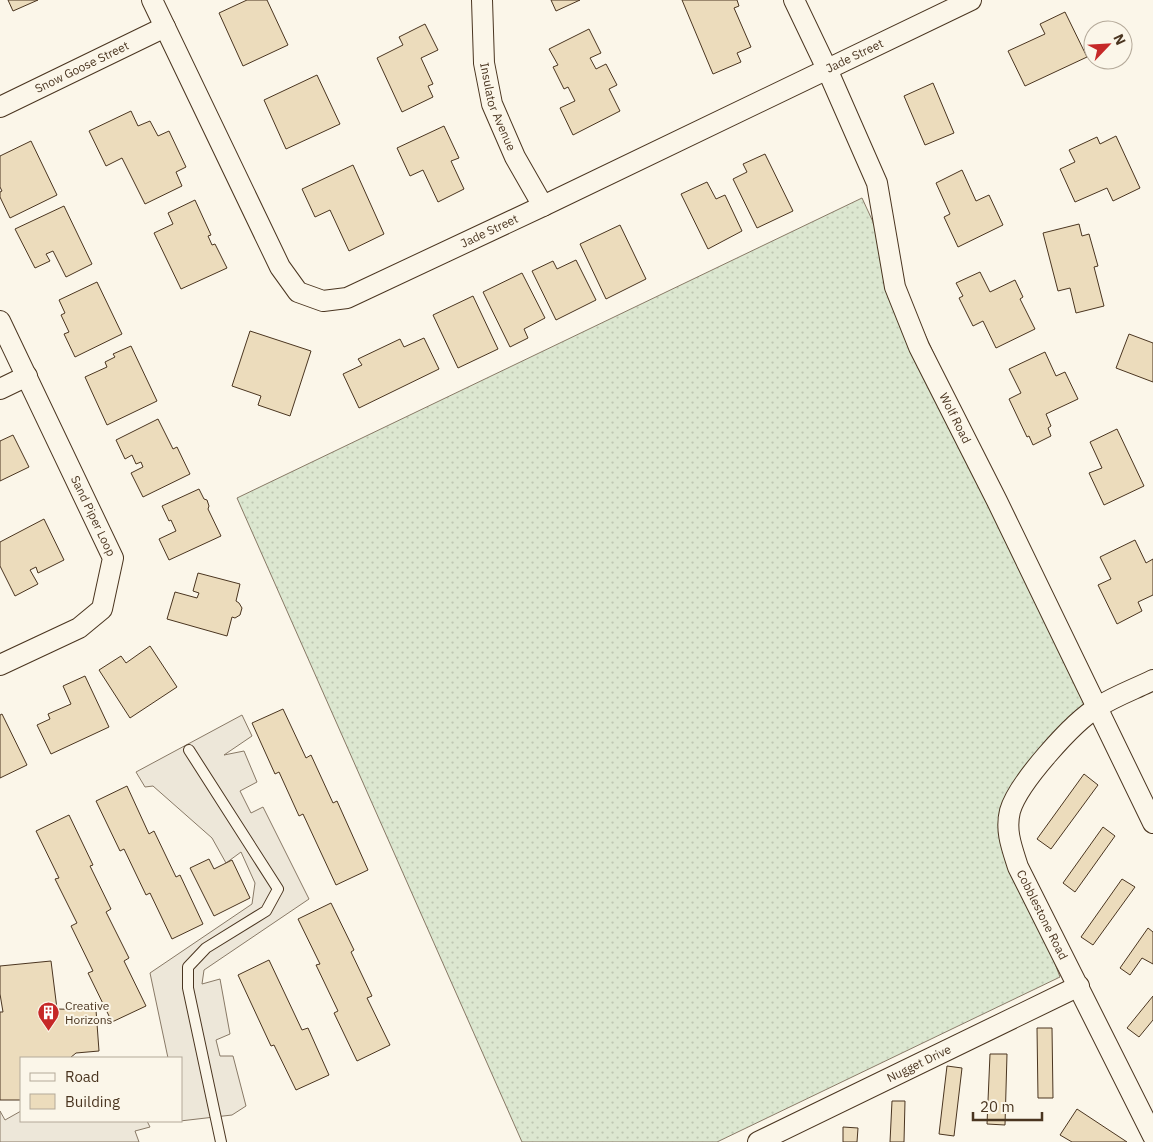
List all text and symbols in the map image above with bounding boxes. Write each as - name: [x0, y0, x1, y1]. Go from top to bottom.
- north arrow: [1083, 20, 1133, 70]
- text: N: [1109, 31, 1130, 48]
- street label: Jade Street: [823, 35, 886, 76]
- street label: Snow Goose Street: [32, 38, 131, 96]
- street label: Insulator Avenue: [477, 61, 520, 153]
- street label: Jade Street: [458, 211, 520, 251]
- street label: Wolf Road: [936, 390, 975, 446]
- street label: Sand Piper Loop: [68, 473, 119, 559]
- street label: Cobblestone Road: [1014, 867, 1071, 962]
- place label: Creative Horizons: [65, 998, 113, 1027]
- building icon: Creative Horizons: [37, 1001, 61, 1032]
- street label: Nugget Drive: [884, 1041, 954, 1085]
- legend: [20, 1057, 182, 1122]
- text: Road: [65, 1067, 100, 1086]
- scale bar: [973, 1090, 1042, 1122]
- text: Building: [65, 1092, 120, 1111]
- text: 20 m: [980, 1097, 1015, 1116]

